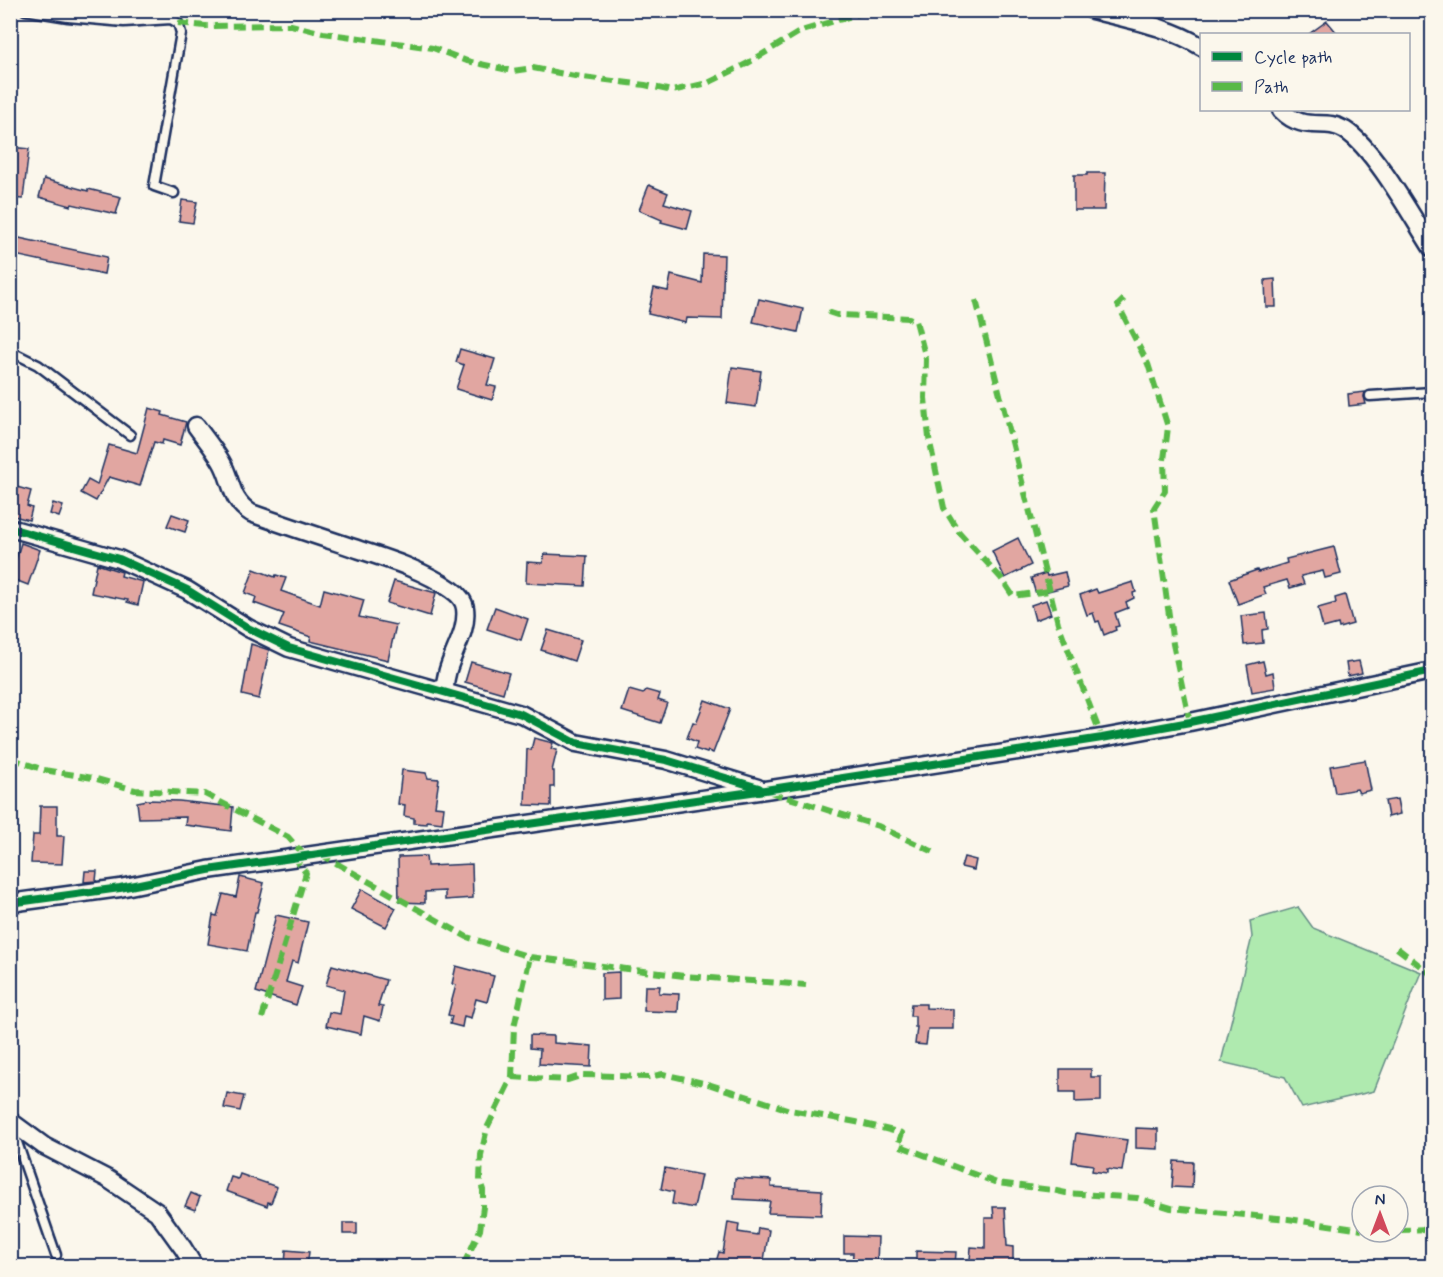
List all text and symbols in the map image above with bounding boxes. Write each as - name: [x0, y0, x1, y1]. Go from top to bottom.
- legend: [1200, 33, 1410, 111]
- text: Cycle path: [1254, 46, 1332, 70]
- text: Path: [1254, 76, 1289, 100]
- north arrow: [1350, 1184, 1410, 1244]
- text: N: [1375, 1190, 1385, 1211]

